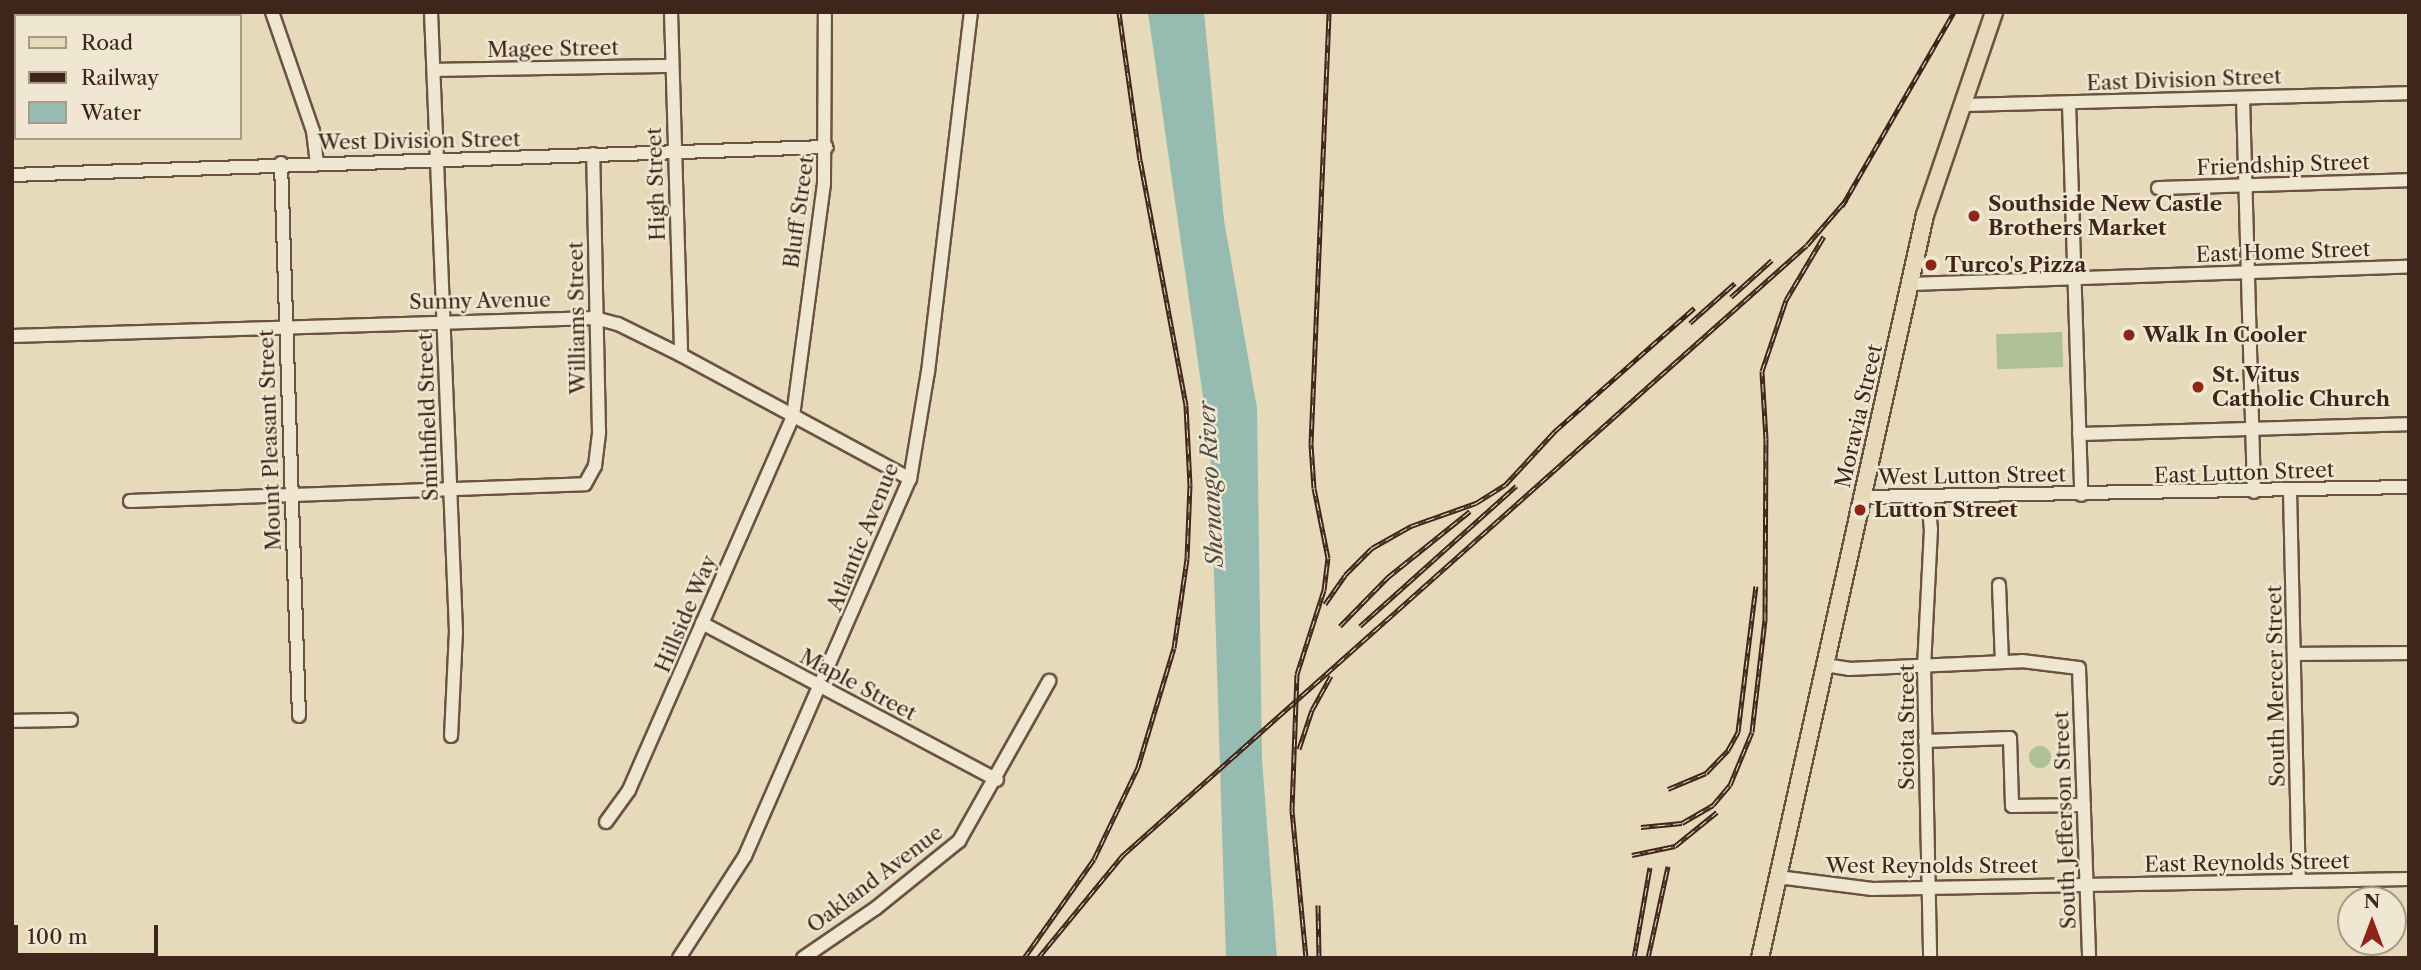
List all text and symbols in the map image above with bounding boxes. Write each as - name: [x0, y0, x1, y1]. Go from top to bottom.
- legend: [14, 14, 242, 140]
- text: Road: [81, 30, 133, 55]
- street label: Magee Street: [487, 35, 619, 63]
- street label: East Division Street: [2086, 64, 2282, 96]
- text: Railway: [81, 65, 159, 90]
- text: Water: [81, 100, 141, 125]
- street label: West Division Street: [317, 127, 521, 155]
- street label: High Street: [641, 127, 671, 241]
- street label: Friendship Street: [2196, 149, 2370, 181]
- street label: Bluff Street: [779, 154, 819, 270]
- place label: Southside New Castle Brothers Market: [1988, 191, 2223, 241]
- marker: Southside New Castle Brothers Market: [1966, 208, 1982, 224]
- street label: East Home Street: [2195, 236, 2371, 268]
- street label: Williams Street: [563, 241, 591, 395]
- place label: Turco's Pizza: [1945, 252, 2086, 278]
- marker: Turco's Pizza: [1923, 257, 1939, 273]
- street label: Sunny Avenue: [408, 287, 552, 315]
- place label: Walk In Cooler: [2143, 322, 2307, 348]
- marker: Walk In Cooler: [2121, 327, 2137, 343]
- street label: Mount Pleasant Street: [254, 329, 286, 551]
- street label: Smithfield Street: [412, 332, 444, 502]
- street label: Moravia Street: [1830, 342, 1888, 490]
- place label: St. Vitus Catholic Church: [2212, 362, 2390, 412]
- marker: St. Vitus Catholic Church: [2190, 379, 2206, 395]
- water label: Shenango River: [1193, 400, 1229, 568]
- street label: East Lutton Street: [2153, 457, 2335, 489]
- street label: Atlantic Avenue: [822, 459, 904, 615]
- street label: West Lutton Street: [1878, 462, 2066, 490]
- place label: Lutton Street: [1874, 497, 2018, 523]
- marker: Lutton Street: [1852, 502, 1868, 518]
- street label: Hillside Way: [650, 551, 722, 677]
- street label: South Mercer Street: [2262, 585, 2290, 787]
- street label: Maple Street: [795, 644, 921, 726]
- street label: Sciota Street: [1894, 664, 1920, 790]
- street label: South Jefferson Street: [2049, 710, 2081, 930]
- street label: Oakland Avenue: [802, 820, 948, 938]
- street label: East Reynolds Street: [2144, 849, 2350, 877]
- street label: West Reynolds Street: [1826, 853, 2038, 879]
- north arrow: [2337, 886, 2407, 956]
- text: N: [2364, 890, 2380, 913]
- scale bar: [18, 911, 161, 955]
- text: 100 m: [27, 924, 88, 949]

